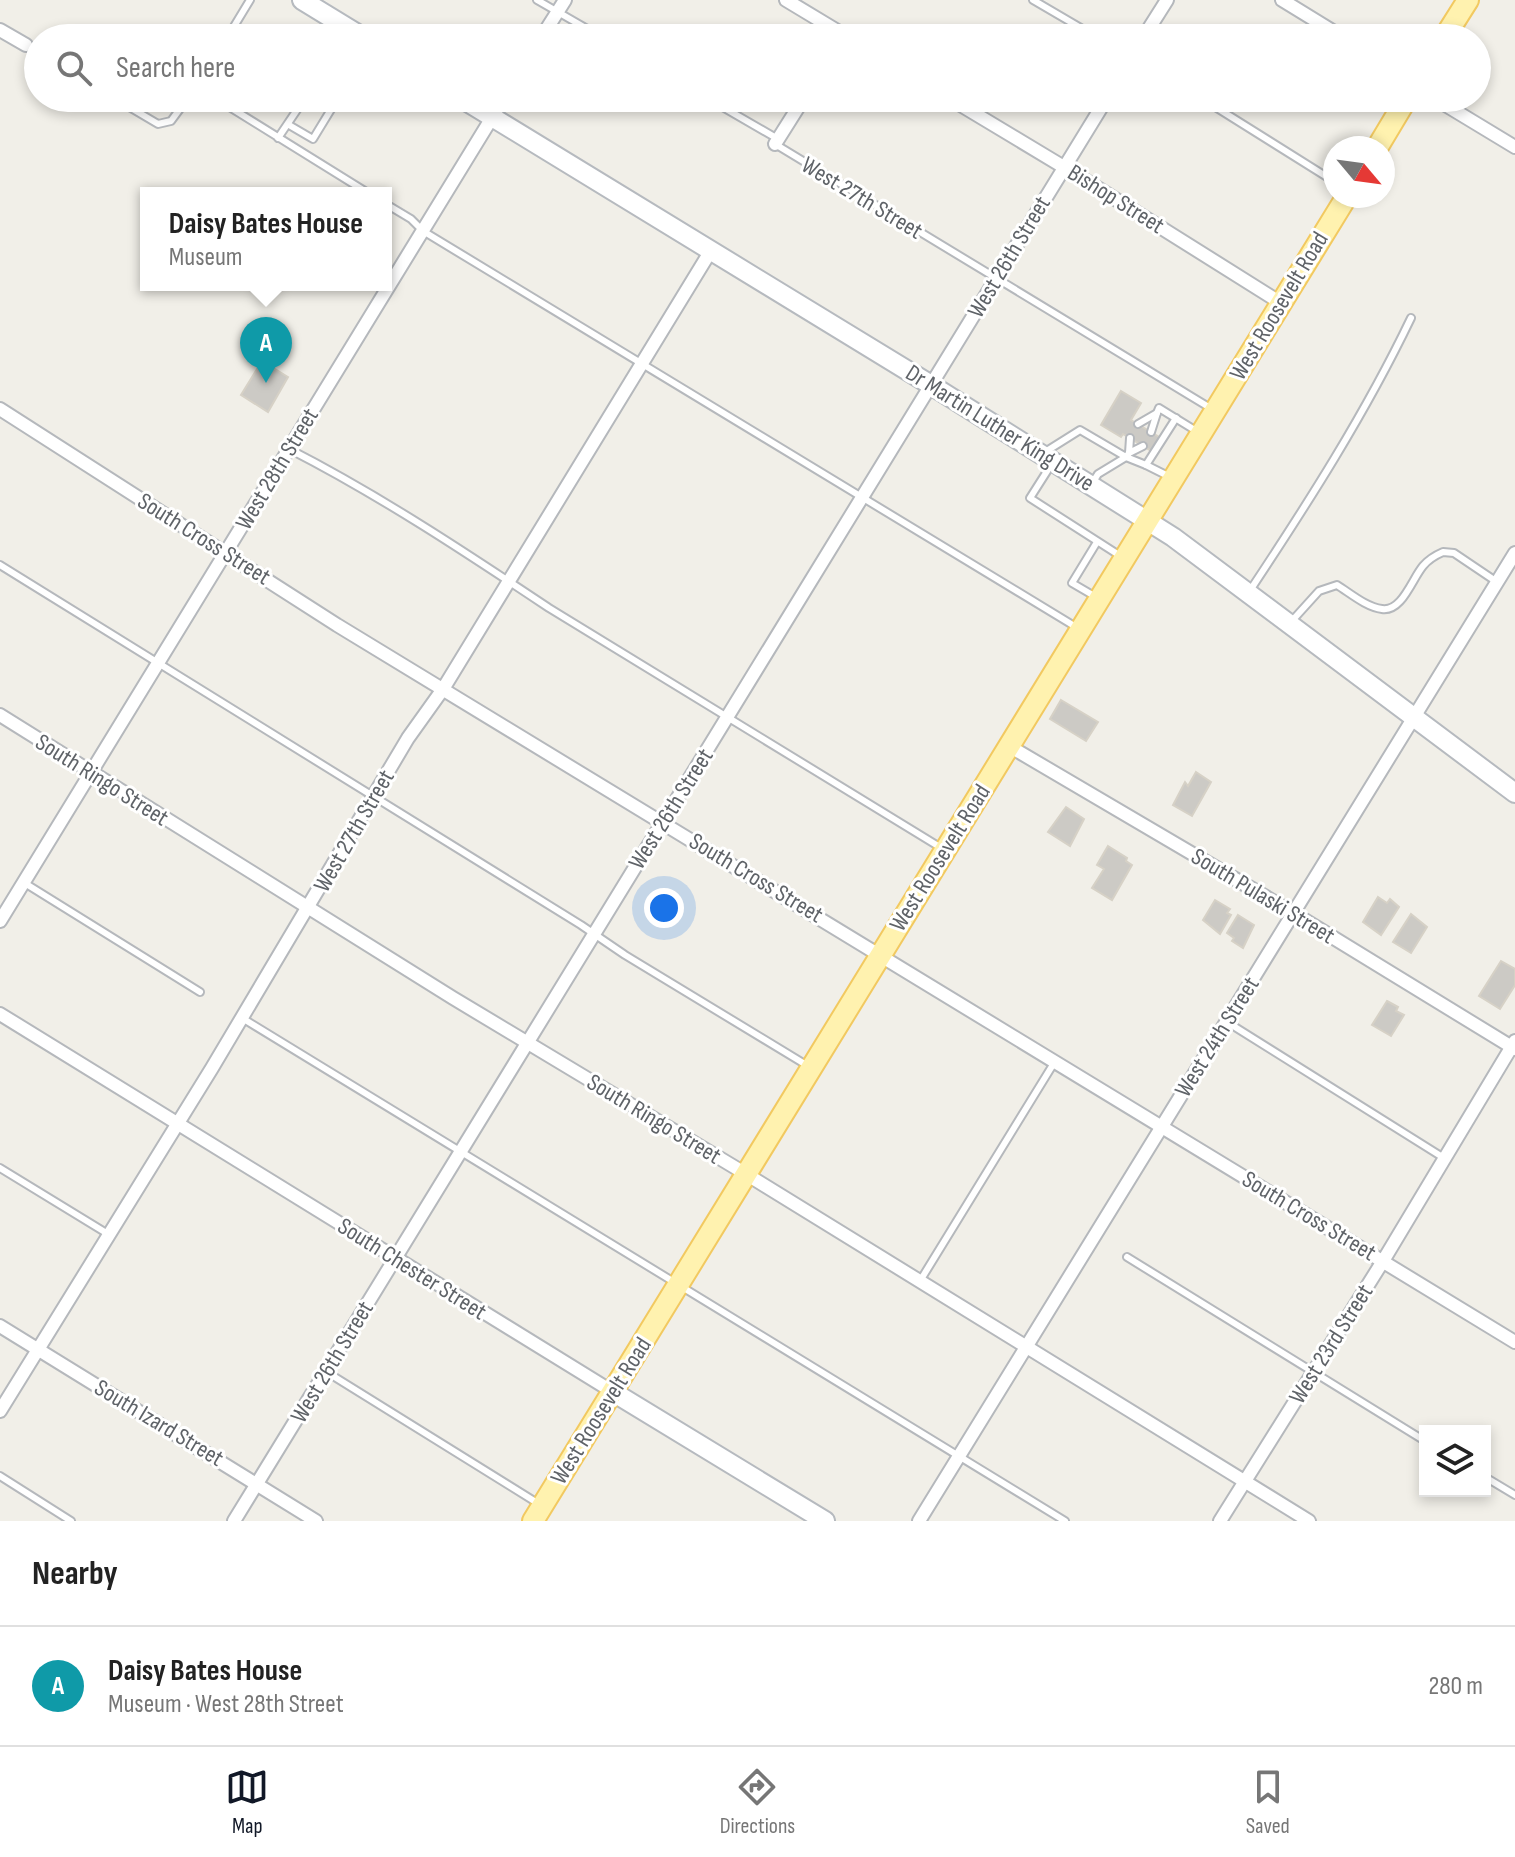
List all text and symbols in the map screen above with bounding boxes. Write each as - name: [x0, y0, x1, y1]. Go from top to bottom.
- search box: [24, 24, 1491, 112]
- icon: search: [52, 46, 96, 90]
- text: Search here: [116, 50, 235, 86]
- north arrow: [1323, 136, 1395, 208]
- street label: West 27th Street: [796, 150, 928, 246]
- street label: Bishop Street: [1062, 158, 1170, 240]
- popup: [140, 187, 392, 291]
- street label: West 26th Street: [961, 191, 1057, 323]
- text: Daisy Bates House: [169, 206, 363, 242]
- street label: West Roosevelt Road: [1223, 227, 1335, 385]
- text: Museum: [169, 242, 243, 273]
- pin: A: [240, 317, 292, 383]
- street label: Dr Martin Luther King Drive: [900, 358, 1100, 498]
- street label: West 28th Street: [229, 403, 325, 535]
- street label: South Cross Street: [132, 487, 276, 591]
- street label: South Ringo Street: [30, 728, 174, 832]
- street label: West 26th Street: [622, 743, 720, 875]
- street label: West 27th Street: [307, 765, 401, 897]
- street label: West Roosevelt Road: [883, 779, 997, 937]
- street label: South Cross Street: [684, 827, 828, 929]
- street label: South Pulaski Street: [1186, 842, 1340, 950]
- your location: [644, 888, 684, 928]
- street label: West 24th Street: [1169, 971, 1265, 1103]
- street label: South Ringo Street: [582, 1068, 726, 1170]
- street label: South Cross Street: [1237, 1165, 1381, 1267]
- street label: South Chester Street: [332, 1212, 492, 1326]
- street label: West 23rd Street: [1283, 1279, 1379, 1409]
- street label: West 26th Street: [284, 1296, 380, 1428]
- street label: West Roosevelt Road: [544, 1332, 658, 1490]
- street label: South Izard Street: [89, 1373, 229, 1473]
- map controls: [1419, 1425, 1491, 1497]
- button: layers: [1419, 1425, 1491, 1497]
- text: Nearby: [32, 1553, 118, 1594]
- text: Daisy Bates House: [108, 1653, 302, 1689]
- text: A: [52, 1671, 64, 1702]
- text: 280 m: [1428, 1671, 1483, 1702]
- text: Museum · West 28th Street: [108, 1689, 344, 1720]
- tab: Map: [225, 1765, 269, 1840]
- tab: Directions: [720, 1765, 795, 1840]
- tab: Saved: [1246, 1765, 1290, 1840]

